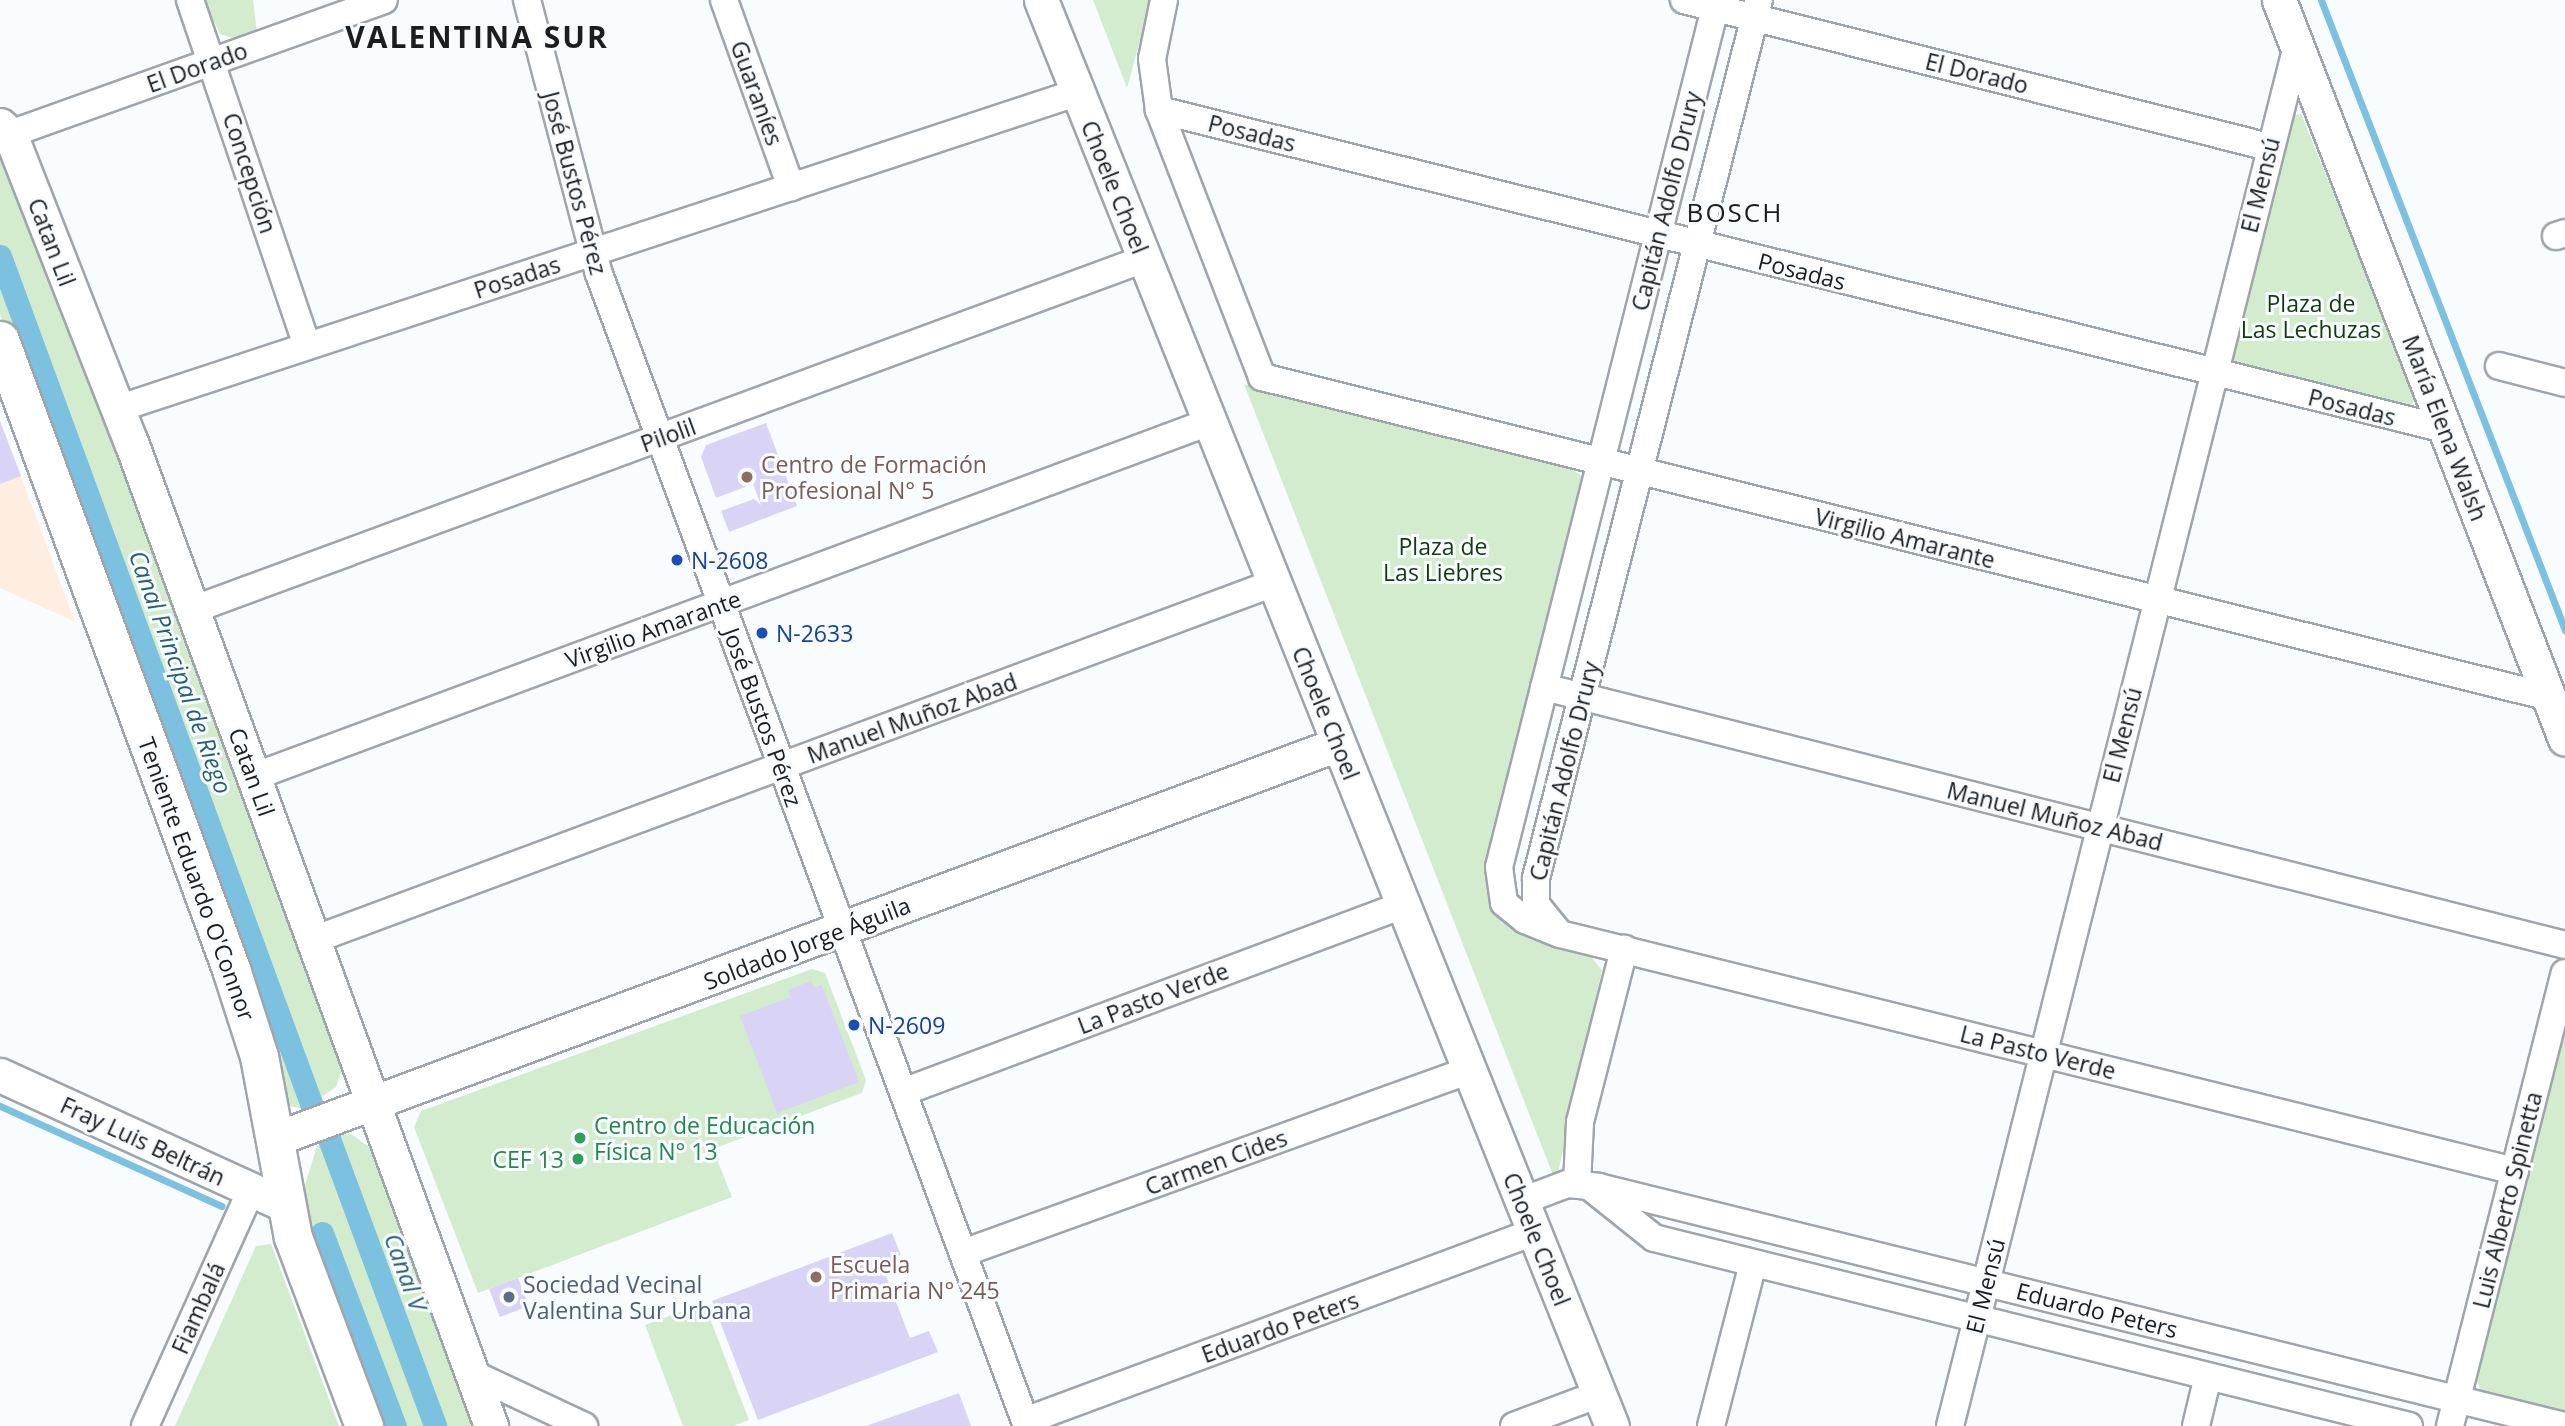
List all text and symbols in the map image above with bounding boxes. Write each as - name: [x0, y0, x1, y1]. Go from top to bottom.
- district label: VALENTINA SUR: [347, 19, 607, 55]
- street label: El Dorado: [143, 36, 251, 98]
- street label: Guaraníes: [725, 37, 789, 149]
- street label: El Dorado: [1923, 47, 2031, 99]
- street label: José Bustos Pérez: [537, 88, 613, 278]
- street label: Capitán Adolfo Drury: [1625, 88, 1707, 314]
- street label: Concepción: [218, 109, 282, 237]
- street label: Posadas: [1205, 109, 1299, 157]
- street label: Choele Choel: [1076, 116, 1154, 258]
- street label: El Mensú: [2235, 134, 2285, 236]
- street label: Catan Lil: [23, 194, 81, 290]
- district label: BOSCH: [1687, 197, 1783, 229]
- street label: Posadas: [1755, 247, 1849, 295]
- street label: Posadas: [470, 250, 564, 304]
- park label: Plaza de Las Lechuzas: [2241, 289, 2381, 343]
- street label: María Elena Walsh: [2397, 331, 2493, 525]
- street label: Posadas: [2305, 383, 2399, 431]
- street label: Pilolil: [637, 412, 699, 458]
- place label: Centro de Formación Profesional N° 5: [761, 450, 987, 504]
- marker: Centro de Formación Profesional N° 5: [739, 469, 755, 485]
- street label: Virgilio Amarante: [1812, 502, 1998, 574]
- park label: Plaza de Las Liebres: [1383, 532, 1503, 586]
- water label: Canal Principal de Riego: [124, 546, 238, 798]
- place label: N-2608: [691, 546, 768, 574]
- marker: N-2608: [669, 552, 685, 568]
- street label: Virgilio Amarante: [562, 584, 744, 674]
- place label: N-2633: [776, 619, 853, 647]
- street label: José Bustos Pérez: [718, 624, 808, 810]
- marker: N-2633: [754, 625, 770, 641]
- street label: Choele Choel: [1287, 642, 1365, 784]
- street label: Capitán Adolfo Drury: [1523, 658, 1605, 884]
- street label: Manuel Muñoz Abad: [803, 667, 1021, 769]
- street label: El Mensú: [2097, 684, 2147, 786]
- street label: Catan Lil: [223, 724, 281, 820]
- street label: Teniente Eduardo O'Connor: [133, 734, 261, 1024]
- street label: Manuel Muñoz Abad: [1944, 776, 2166, 856]
- street label: Soldado Jorge Águila: [700, 891, 914, 995]
- street label: La Pasto Verde: [1074, 957, 1232, 1039]
- place label: N-2609: [868, 1011, 945, 1039]
- marker: N-2609: [846, 1017, 862, 1033]
- street label: La Pasto Verde: [1957, 1019, 2119, 1085]
- street label: Luis Alberto Spinetta: [2467, 1089, 2547, 1311]
- street label: Fray Luis Beltrán: [56, 1091, 230, 1191]
- place label: Centro de Educación Física N° 13: [594, 1111, 815, 1165]
- street label: Carmen Cides: [1141, 1124, 1291, 1200]
- marker: Centro de Educación Física N° 13: [572, 1130, 588, 1146]
- place label: CEF 13: [493, 1145, 564, 1173]
- marker: CEF 13: [570, 1151, 586, 1167]
- street label: Choele Choel: [1498, 1168, 1576, 1310]
- water label: Canal V: [379, 1229, 433, 1315]
- street label: El Mensú: [1960, 1235, 2010, 1337]
- place label: Escuela Primaria N° 245: [830, 1250, 1000, 1304]
- street label: Fiambalá: [166, 1258, 230, 1358]
- marker: Escuela Primaria N° 245: [808, 1269, 824, 1285]
- place label: Sociedad Vecinal Valentina Sur Urbana: [523, 1270, 751, 1324]
- street label: Eduardo Peters: [2013, 1277, 2181, 1343]
- street label: Eduardo Peters: [1198, 1286, 1362, 1368]
- marker: Sociedad Vecinal Valentina Sur Urbana: [501, 1289, 517, 1305]

